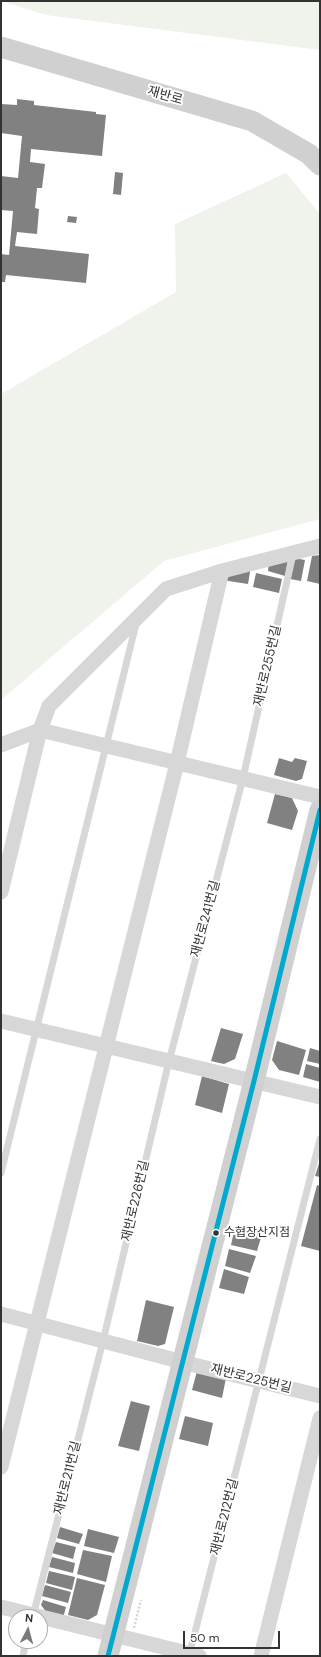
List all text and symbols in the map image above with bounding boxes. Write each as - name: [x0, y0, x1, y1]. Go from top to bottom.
- street label: 재반로: [146, 84, 184, 108]
- street label: 재반로255번길: [251, 624, 285, 708]
- street label: 재반로241번길: [188, 879, 224, 959]
- street label: 재반로226번길: [119, 1159, 153, 1243]
- place label: 수협장산지점: [224, 1226, 290, 1240]
- marker: 수협장산지점: [211, 1228, 221, 1238]
- street label: 재반로225번길: [209, 1361, 293, 1397]
- street label: 재반로211번길: [51, 1440, 85, 1516]
- street label: 재반로212번길: [208, 1477, 242, 1557]
- north arrow: [8, 1609, 48, 1649]
- text: N: [24, 1611, 34, 1625]
- scale bar: [185, 1623, 282, 1649]
- text: 50 m: [190, 1630, 219, 1646]

